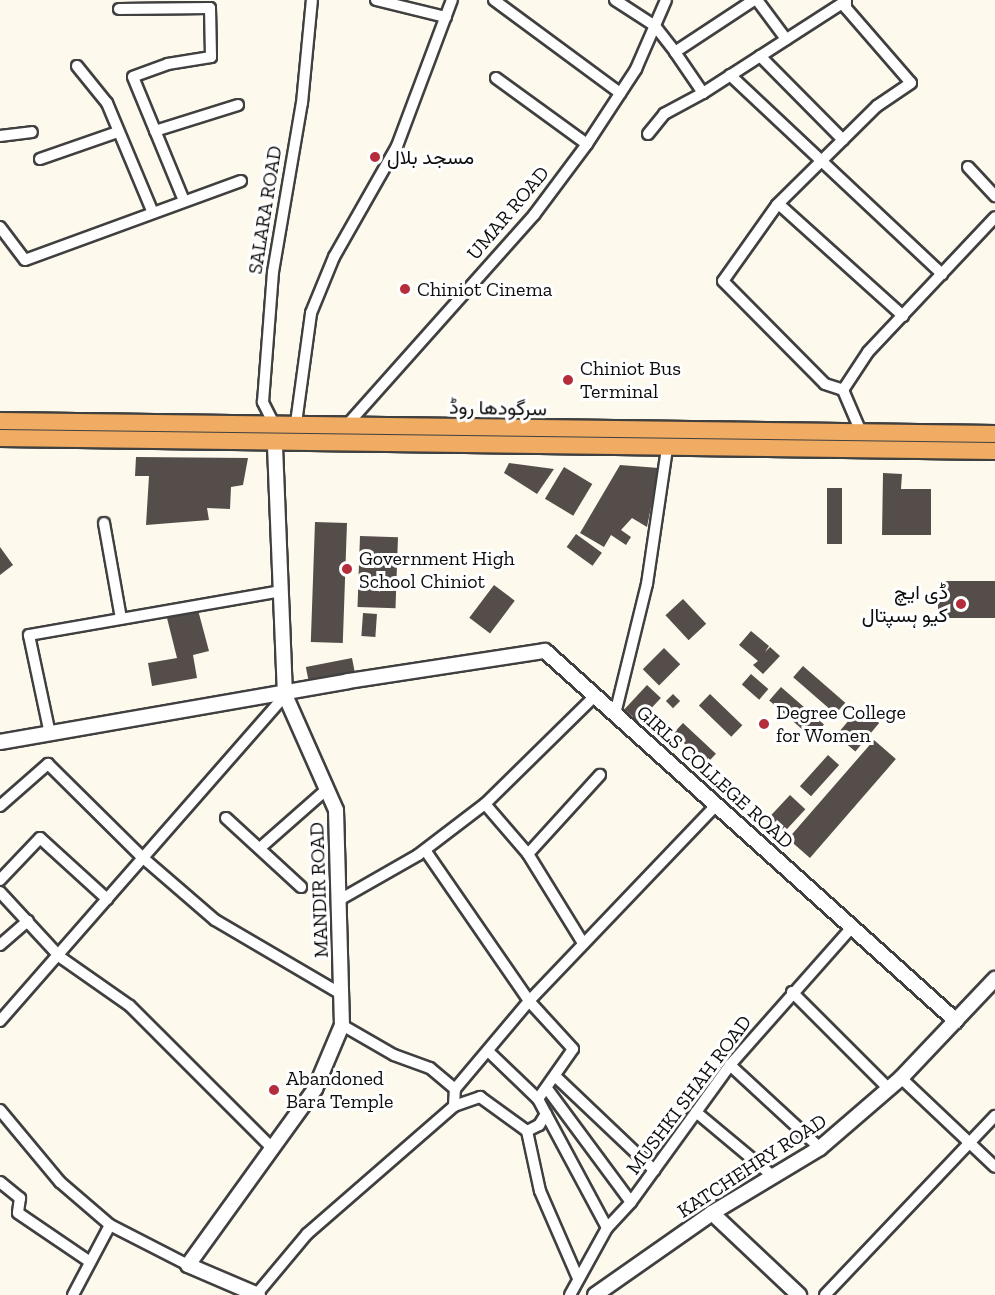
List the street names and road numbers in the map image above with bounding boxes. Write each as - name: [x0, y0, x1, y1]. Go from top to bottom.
- street label: SALARA ROAD: [243, 144, 287, 276]
- street label: UMAR ROAD: [462, 161, 554, 265]
- street label: سرگودھا روڈ: [449, 395, 547, 421]
- street label: GIRLS COLLEGE ROAD: [632, 700, 798, 854]
- street label: MANDIR ROAD: [305, 822, 333, 958]
- street label: MUSHKI SHAH ROAD: [621, 1011, 757, 1179]
- street label: KATCHEHRY ROAD: [673, 1109, 831, 1223]

